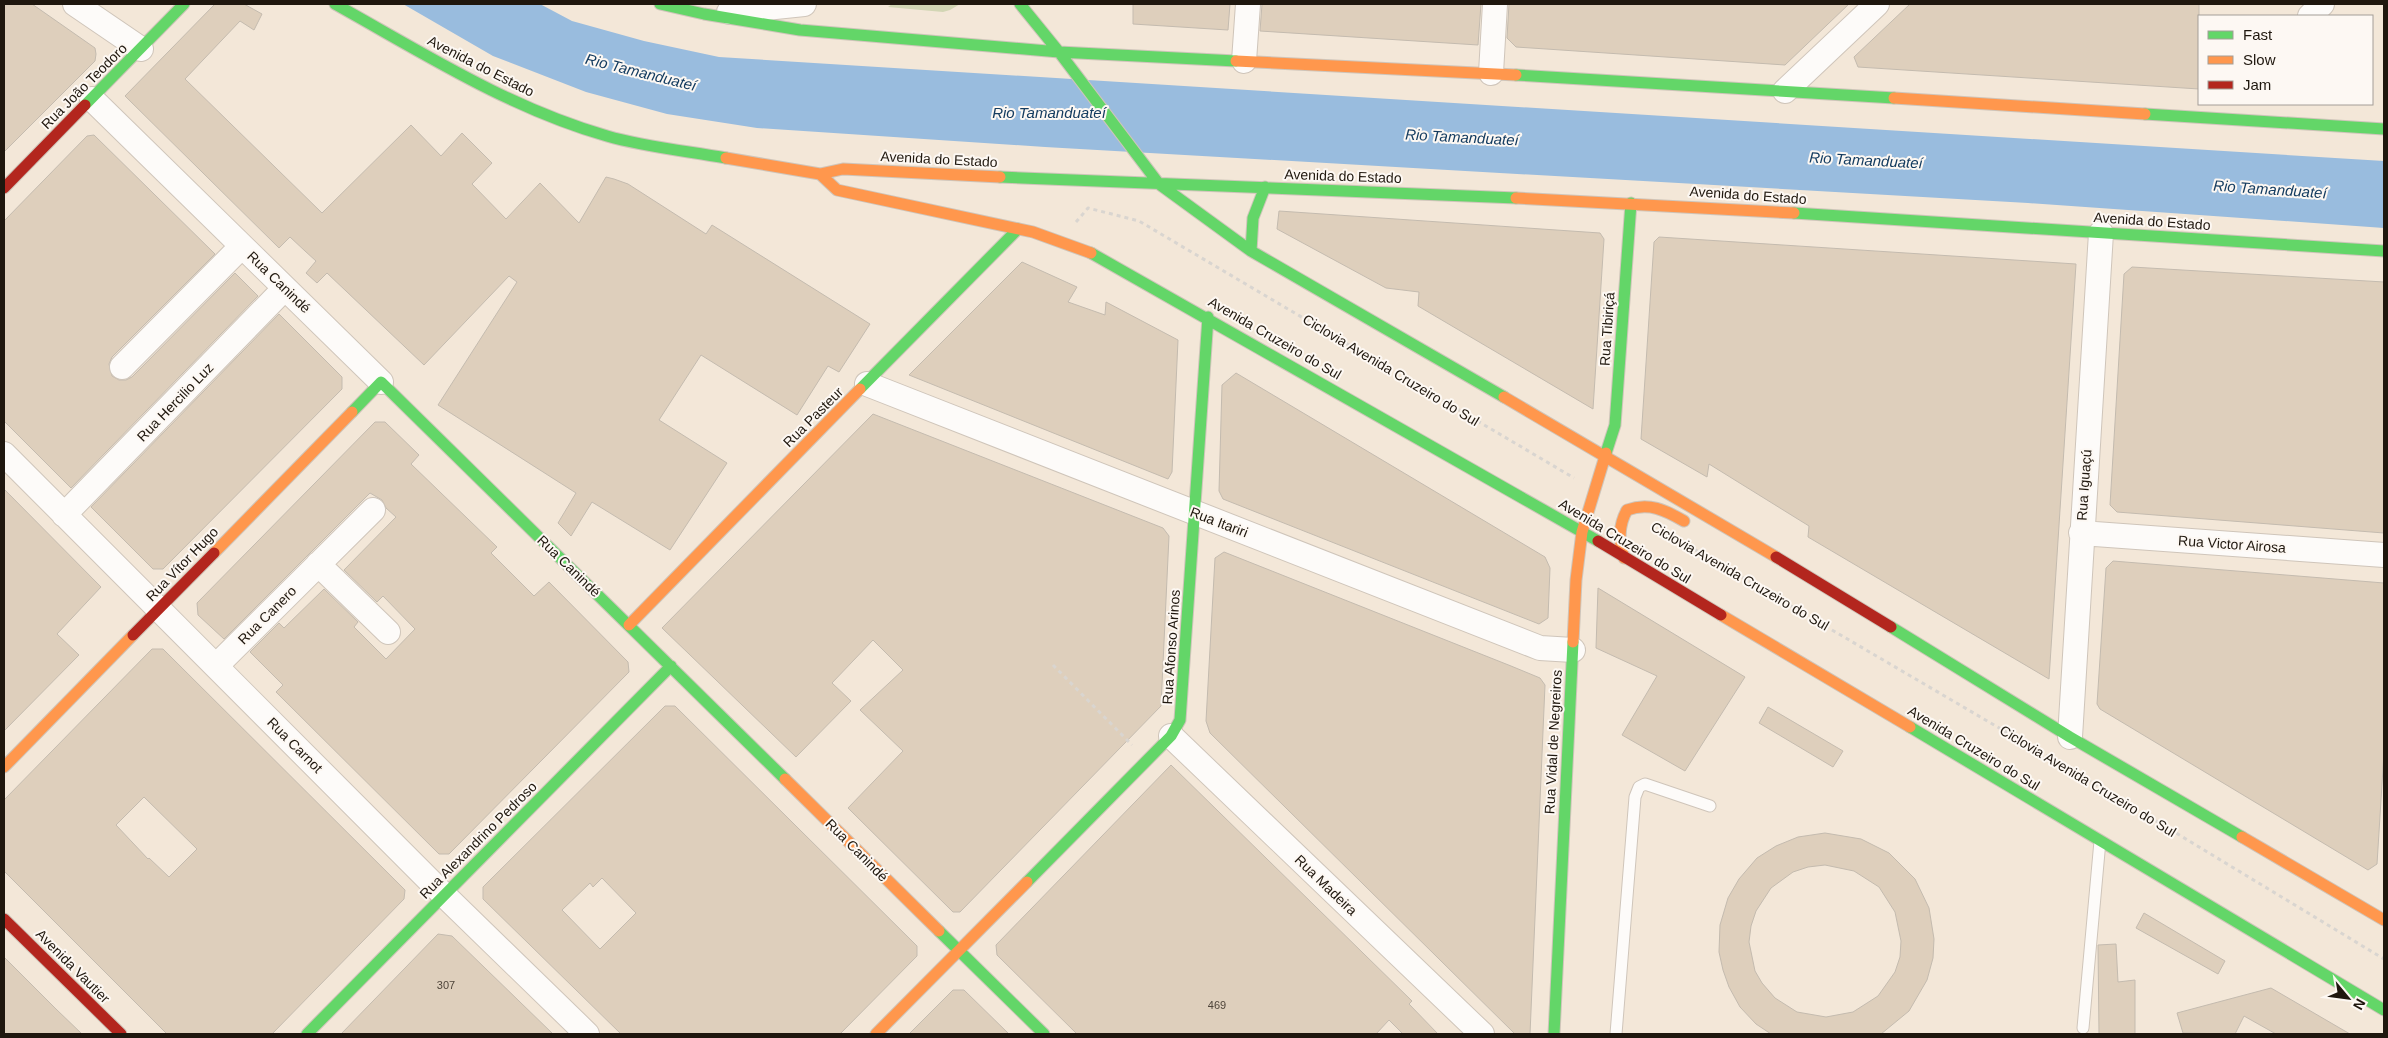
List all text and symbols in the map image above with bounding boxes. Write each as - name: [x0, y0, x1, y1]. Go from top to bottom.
- legend: [2198, 15, 2373, 105]
- text: Fast: [2243, 26, 2273, 43]
- street label: Avenida do Estado: [425, 32, 537, 100]
- street label: Rua João Teodoro: [38, 40, 130, 132]
- water label: Rio Tamanduateí: [584, 50, 700, 94]
- text: Slow: [2243, 51, 2276, 68]
- text: Jam: [2243, 76, 2271, 93]
- water label: Rio Tamanduateí: [992, 104, 1108, 121]
- water label: Rio Tamanduateí: [1405, 126, 1521, 149]
- street label: Avenida do Estado: [880, 148, 998, 170]
- water label: Rio Tamanduateí: [1809, 149, 1925, 172]
- street label: Avenida do Estado: [1284, 166, 1402, 186]
- water label: Rio Tamanduateí: [2213, 177, 2329, 202]
- street label: Avenida do Estado: [1689, 183, 1807, 207]
- street label: Avenida do Estado: [2093, 209, 2211, 233]
- street label: Rua Canindé: [244, 248, 314, 316]
- street label: Rua Tibiriçá: [1596, 291, 1618, 366]
- street label: Avenida Cruzeiro do Sul: [1206, 293, 1344, 383]
- street label: Ciclovia Avenida Cruzeiro do Sul: [1300, 311, 1482, 429]
- street label: Rua Hercilio Luz: [134, 359, 216, 445]
- street label: Rua Pasteur: [780, 384, 846, 450]
- street label: Rua Iguaçú: [2074, 449, 2094, 521]
- street label: Avenida Cruzeiro do Sul: [1556, 495, 1694, 587]
- street label: Rua Itariri: [1188, 504, 1250, 540]
- street label: Ciclovia Avenida Cruzeiro do Sul: [1648, 518, 1832, 634]
- street label: Rua Vítor Hugo: [143, 524, 221, 604]
- street label: Rua Canindé: [534, 532, 604, 600]
- street label: Rua Victor Airosa: [2178, 532, 2287, 556]
- street label: Rua Canero: [235, 583, 299, 647]
- street label: Rua Afonso Arinos: [1159, 589, 1183, 705]
- street label: Rua Vidal de Negreiros: [1541, 669, 1565, 815]
- street label: Avenida Cruzeiro do Sul: [1905, 702, 2043, 794]
- street label: Rua Carnot: [264, 714, 326, 776]
- street label: Ciclovia Avenida Cruzeiro do Sul: [1997, 722, 2179, 840]
- street label: Rua Alexandrino Pedroso: [416, 778, 540, 902]
- street label: Rua Canindé: [822, 815, 892, 885]
- street label: Rua Madeira: [1292, 851, 1361, 919]
- street label: Avenida Vautier: [33, 926, 113, 1006]
- north arrow: [2323, 973, 2373, 1023]
- house number: 307: [437, 979, 455, 991]
- text: N: [2350, 996, 2369, 1013]
- house number: 469: [1208, 999, 1226, 1011]

